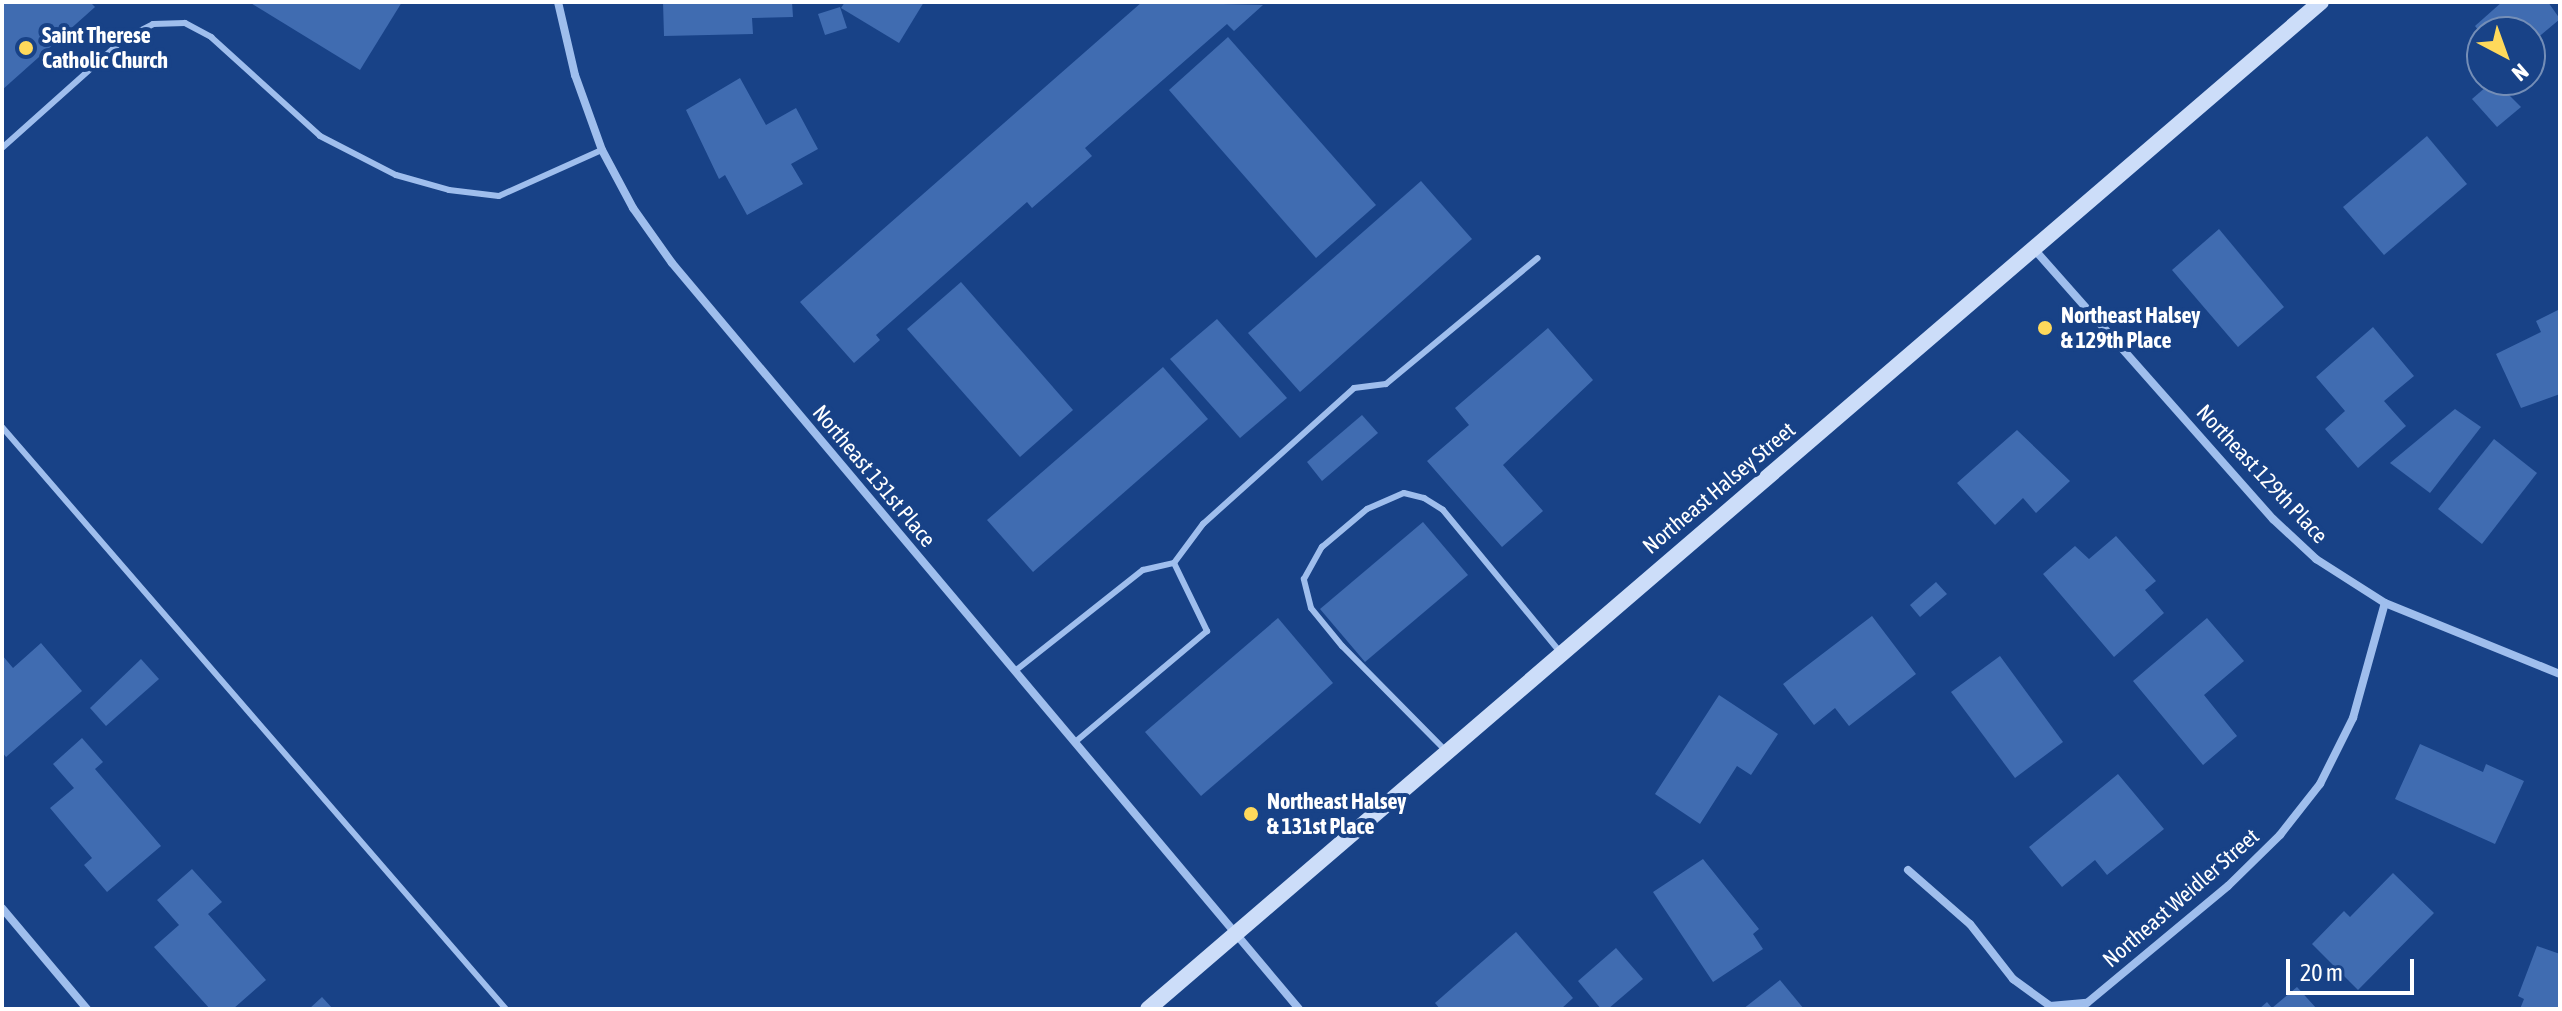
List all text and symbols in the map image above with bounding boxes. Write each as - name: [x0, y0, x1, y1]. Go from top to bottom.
- north arrow: [2466, 16, 2546, 96]
- place label: Saint Therese Catholic Church: [42, 22, 168, 74]
- marker: Saint Therese Catholic Church: [17, 39, 35, 57]
- text: N: [2507, 59, 2534, 87]
- place label: Northeast Halsey & 129th Place: [2061, 302, 2200, 354]
- marker: Northeast Halsey & 129th Place: [2036, 319, 2054, 337]
- street label: Northeast 129th Place: [2191, 399, 2333, 549]
- street label: Northeast 131st Place: [807, 400, 941, 552]
- street label: Northeast Halsey Street: [1637, 417, 1801, 559]
- place label: Northeast Halsey & 131st Place: [1267, 788, 1406, 840]
- marker: Northeast Halsey & 131st Place: [1242, 805, 1260, 823]
- street label: Northeast Weidler Street: [2098, 823, 2264, 973]
- scale bar: [2290, 943, 2418, 993]
- text: 20 m: [2300, 959, 2343, 986]

